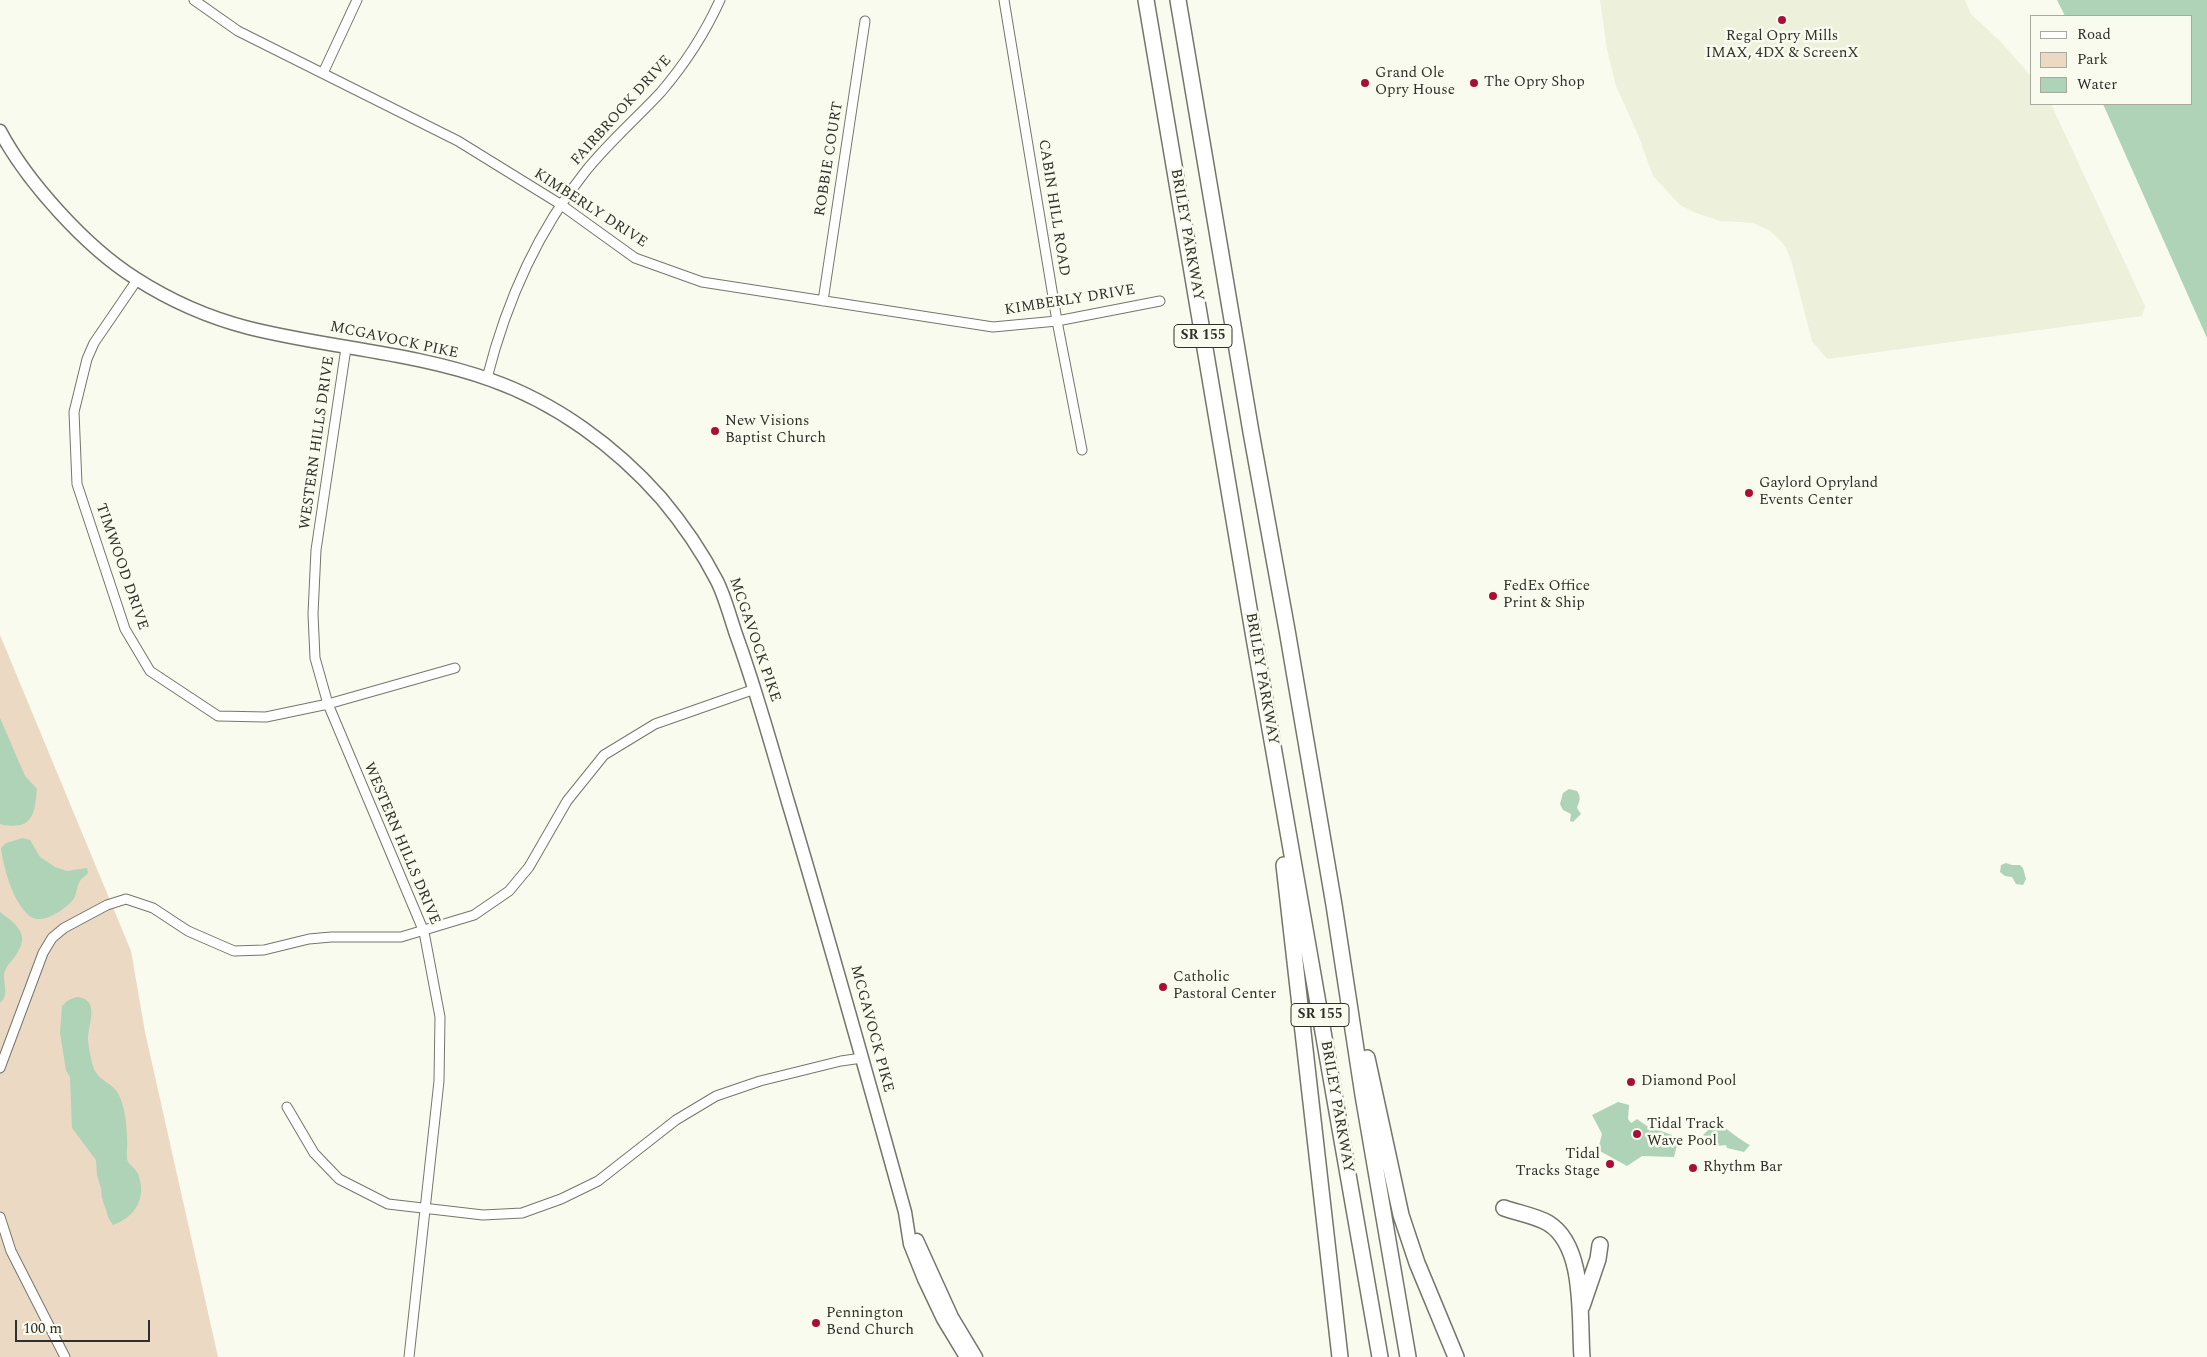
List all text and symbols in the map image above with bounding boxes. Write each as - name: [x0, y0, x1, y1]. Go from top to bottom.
- marker: Regal Opry Mills IMAX, 4DX & ScreenX: [1776, 14, 1788, 26]
- legend: [2030, 15, 2192, 105]
- text: Road: [2077, 23, 2111, 46]
- place label: Regal Opry Mills IMAX, 4DX & ScreenX: [1705, 28, 1859, 63]
- text: Park: [2077, 48, 2108, 71]
- street label: FAIRBROOK DRIVE: [568, 52, 676, 170]
- place label: Grand Ole Opry House: [1375, 65, 1455, 100]
- text: Water: [2077, 73, 2117, 96]
- place label: The Opry Shop: [1484, 74, 1585, 92]
- marker: Grand Ole Opry House: [1359, 77, 1371, 89]
- marker: The Opry Shop: [1468, 77, 1480, 89]
- street label: ROBBIE COURT: [812, 100, 848, 218]
- street label: CABIN HILL ROAD: [1033, 138, 1073, 278]
- street label: KIMBERLY DRIVE: [530, 166, 650, 252]
- street label: BRILEY PARKWAY: [1165, 167, 1207, 303]
- street label: KIMBERLY DRIVE: [1004, 282, 1136, 320]
- street label: MCGAVOCK PIKE: [328, 319, 460, 363]
- road number: SR 155: [1174, 324, 1232, 348]
- street label: WESTERN HILLS DRIVE: [297, 355, 339, 531]
- place label: New Visions Baptist Church: [725, 413, 826, 448]
- marker: New Visions Baptist Church: [709, 425, 721, 437]
- place label: Gaylord Opryland Events Center: [1759, 475, 1878, 510]
- marker: Gaylord Opryland Events Center: [1743, 487, 1755, 499]
- street label: TIMWOOD DRIVE: [91, 501, 151, 633]
- street label: MCGAVOCK PIKE: [724, 575, 784, 705]
- place label: FedEx Office Print & Ship: [1503, 578, 1590, 613]
- marker: FedEx Office Print & Ship: [1487, 590, 1499, 602]
- street label: BRILEY PARKWAY: [1240, 611, 1282, 747]
- street label: WESTERN HILLS DRIVE: [359, 760, 443, 928]
- street label: MCGAVOCK PIKE: [845, 964, 897, 1094]
- place label: Catholic Pastoral Center: [1173, 969, 1276, 1004]
- marker: Catholic Pastoral Center: [1157, 981, 1169, 993]
- road number: SR 155: [1291, 1004, 1349, 1026]
- street label: BRILEY PARKWAY: [1315, 1039, 1357, 1175]
- place label: Diamond Pool: [1641, 1073, 1736, 1091]
- marker: Diamond Pool: [1625, 1076, 1637, 1088]
- place label: Tidal Track Wave Pool: [1647, 1116, 1724, 1151]
- marker: Tidal Track Wave Pool: [1631, 1128, 1643, 1140]
- place label: Tidal Tracks Stage: [1515, 1146, 1600, 1181]
- marker: Tidal Tracks Stage: [1604, 1158, 1616, 1170]
- place label: Rhythm Bar: [1703, 1159, 1783, 1177]
- marker: Rhythm Bar: [1687, 1162, 1699, 1174]
- place label: Pennington Bend Church: [826, 1305, 914, 1340]
- scale bar: [18, 1310, 152, 1342]
- text: 100 m: [23, 1317, 62, 1340]
- marker: Pennington Bend Church: [810, 1317, 822, 1329]

